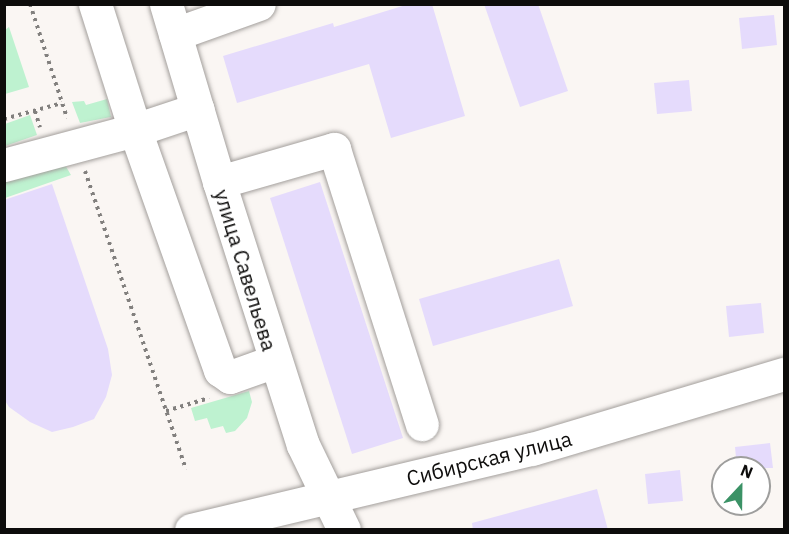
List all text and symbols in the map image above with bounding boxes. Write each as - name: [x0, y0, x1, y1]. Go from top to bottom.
- street label: улица Савельева: [209, 186, 283, 354]
- street label: Сибирская улица: [404, 425, 574, 491]
- north arrow: [711, 456, 771, 516]
- text: N: [738, 460, 756, 483]

